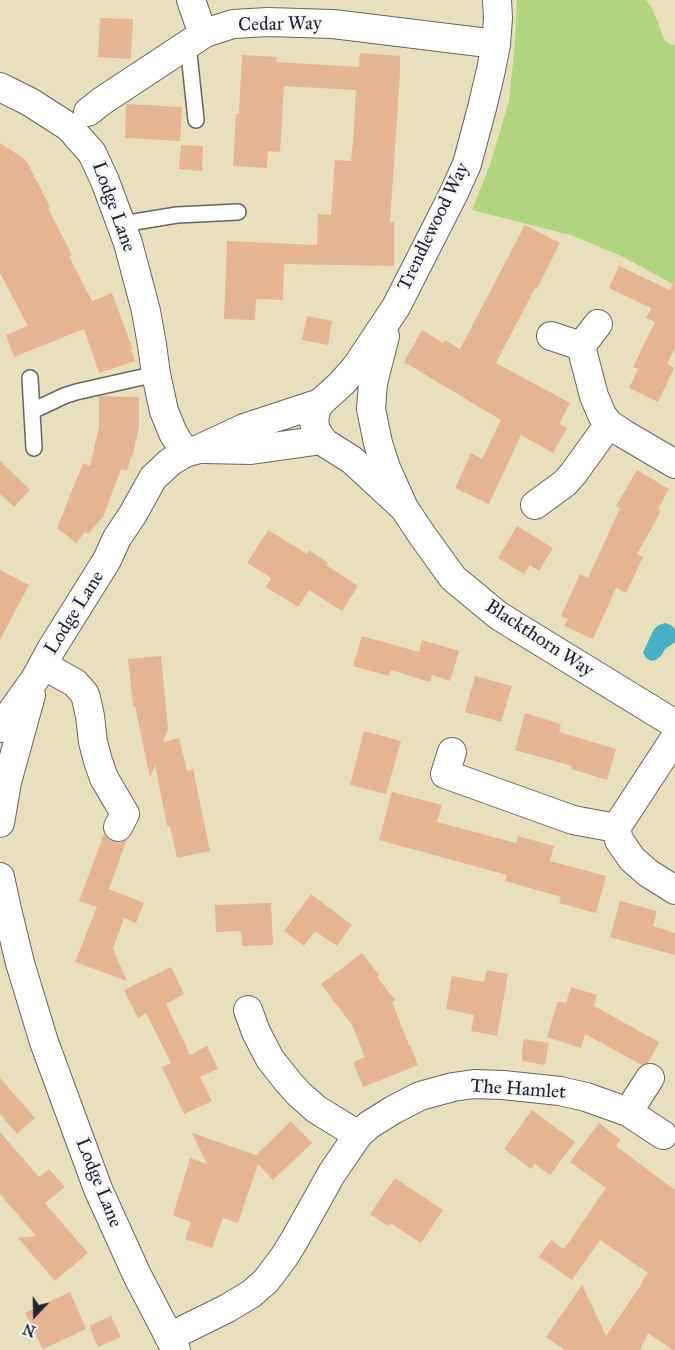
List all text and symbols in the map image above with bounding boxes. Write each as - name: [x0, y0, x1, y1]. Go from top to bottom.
- street label: Cedar Way: [238, 13, 322, 37]
- street label: Lodge Lane: [86, 159, 140, 255]
- street label: Trendlewood Way: [393, 159, 475, 295]
- street label: Lodge Lane: [40, 567, 110, 659]
- street label: Blackthorn Way: [481, 595, 597, 683]
- street label: The Hamlet: [469, 1075, 567, 1105]
- street label: Lodge Lane: [70, 1135, 126, 1231]
- north arrow: [10, 1290, 60, 1340]
- text: N: [21, 1319, 38, 1340]

